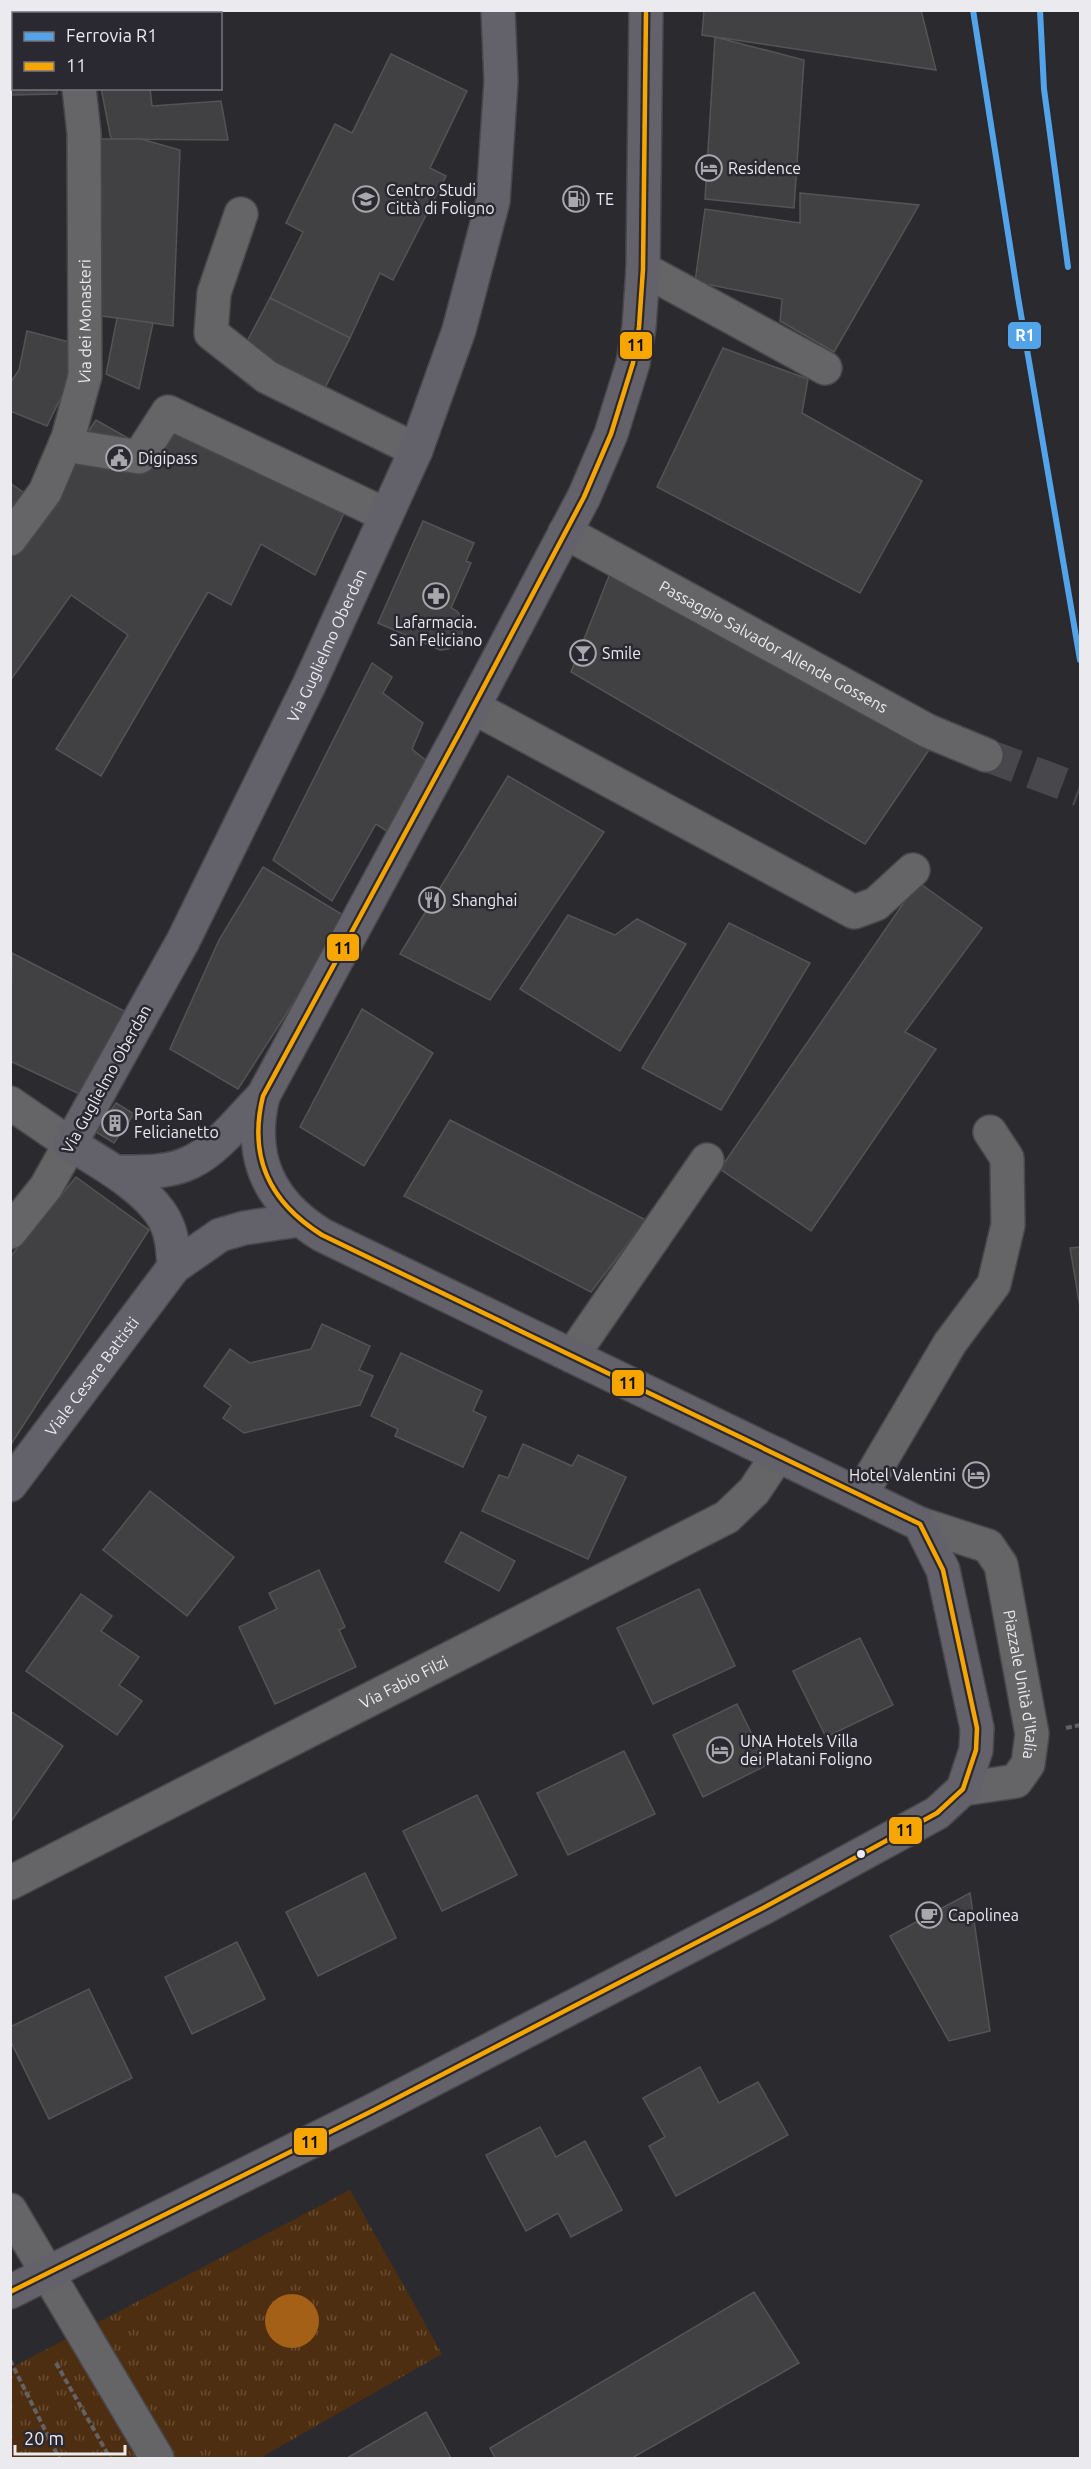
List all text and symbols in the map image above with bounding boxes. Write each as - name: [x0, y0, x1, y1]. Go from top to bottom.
- legend: [12, 12, 222, 90]
- text: Ferrovia R1: [66, 25, 157, 45]
- text: 11: [66, 55, 86, 75]
- hotel icon: Residence: [694, 153, 724, 183]
- place label: Residence: [728, 159, 801, 177]
- place label: Centro Studi Città di Foligno: [386, 181, 495, 217]
- school or university icon: Centro Studi Città di Foligno: [351, 184, 381, 214]
- fuel station icon: TE: [561, 184, 591, 214]
- place label: TE: [596, 190, 614, 208]
- street label: Via dei Monasteri: [74, 259, 94, 386]
- line badge: R1: [1007, 321, 1042, 350]
- text: R1: [1015, 326, 1035, 344]
- line badge: 11: [619, 331, 653, 360]
- text: 11: [627, 336, 645, 354]
- public building icon: Digipass: [104, 443, 134, 473]
- place label: Digipass: [138, 449, 198, 467]
- street label: Via Guglielmo Oberdan: [283, 566, 370, 725]
- street label: Passaggio Salvador Allende Gossens: [656, 576, 891, 716]
- pharmacy icon: Lafarmacia. San Feliciano: [421, 581, 451, 611]
- place label: Lafarmacia. San Feliciano: [390, 613, 482, 649]
- bar icon: Smile: [568, 638, 598, 668]
- place label: Smile: [602, 644, 641, 662]
- restaurant icon: Shanghai: [417, 885, 447, 915]
- place label: Shanghai: [452, 891, 517, 909]
- line badge: 11: [326, 933, 360, 962]
- text: 11: [334, 939, 352, 957]
- street label: Via Guglielmo Oberdan: [58, 1002, 154, 1156]
- place label: Porta San Felicianetto: [134, 1105, 219, 1141]
- building icon: Porta San Felicianetto: [100, 1108, 130, 1138]
- street label: Viale Cesare Battisti: [41, 1313, 142, 1439]
- line badge: 11: [611, 1369, 645, 1397]
- text: 11: [619, 1374, 637, 1392]
- hotel icon: Hotel Valentini: [961, 1460, 991, 1490]
- place label: Hotel Valentini: [849, 1466, 956, 1484]
- street label: Piazzale Unità d'Italia: [1000, 1608, 1041, 1760]
- street label: Via Fabio Filzi: [357, 1652, 451, 1712]
- place label: UNA Hotels Villa dei Platani Foligno: [740, 1732, 872, 1768]
- hotel icon: UNA Hotels Villa dei Platani Foligno: [705, 1735, 735, 1765]
- line badge: 11: [888, 1816, 923, 1845]
- text: 11: [896, 1821, 914, 1839]
- unlabelled marker: [855, 1848, 867, 1860]
- cafe icon: Capolinea: [914, 1900, 944, 1930]
- place label: Capolinea: [948, 1906, 1019, 1924]
- line badge: 11: [293, 2127, 328, 2156]
- text: 11: [301, 2133, 319, 2151]
- scale bar: [15, 2418, 124, 2456]
- text: 20 m: [24, 2428, 64, 2448]

